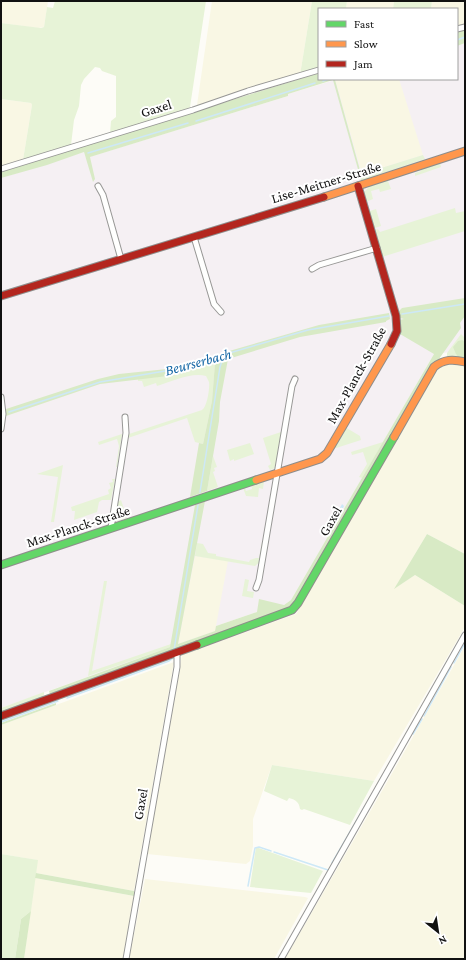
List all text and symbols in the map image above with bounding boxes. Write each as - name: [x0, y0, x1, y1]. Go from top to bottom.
- legend: [318, 8, 458, 80]
- text: Fast: [354, 17, 375, 31]
- text: Slow: [354, 37, 378, 51]
- text: Jam: [353, 57, 373, 71]
- street label: Gaxel: [139, 96, 174, 120]
- street label: Lise-Meitner-Straße: [269, 158, 383, 206]
- street label: Max-Planck-Straße: [323, 324, 389, 426]
- water label: Beurserbach: [163, 345, 233, 379]
- street label: Max-Planck-Straße: [24, 502, 132, 550]
- street label: Gaxel: [315, 503, 345, 539]
- street label: Gaxel: [129, 787, 151, 821]
- north arrow: [418, 912, 458, 952]
- text: N: [436, 934, 449, 948]

